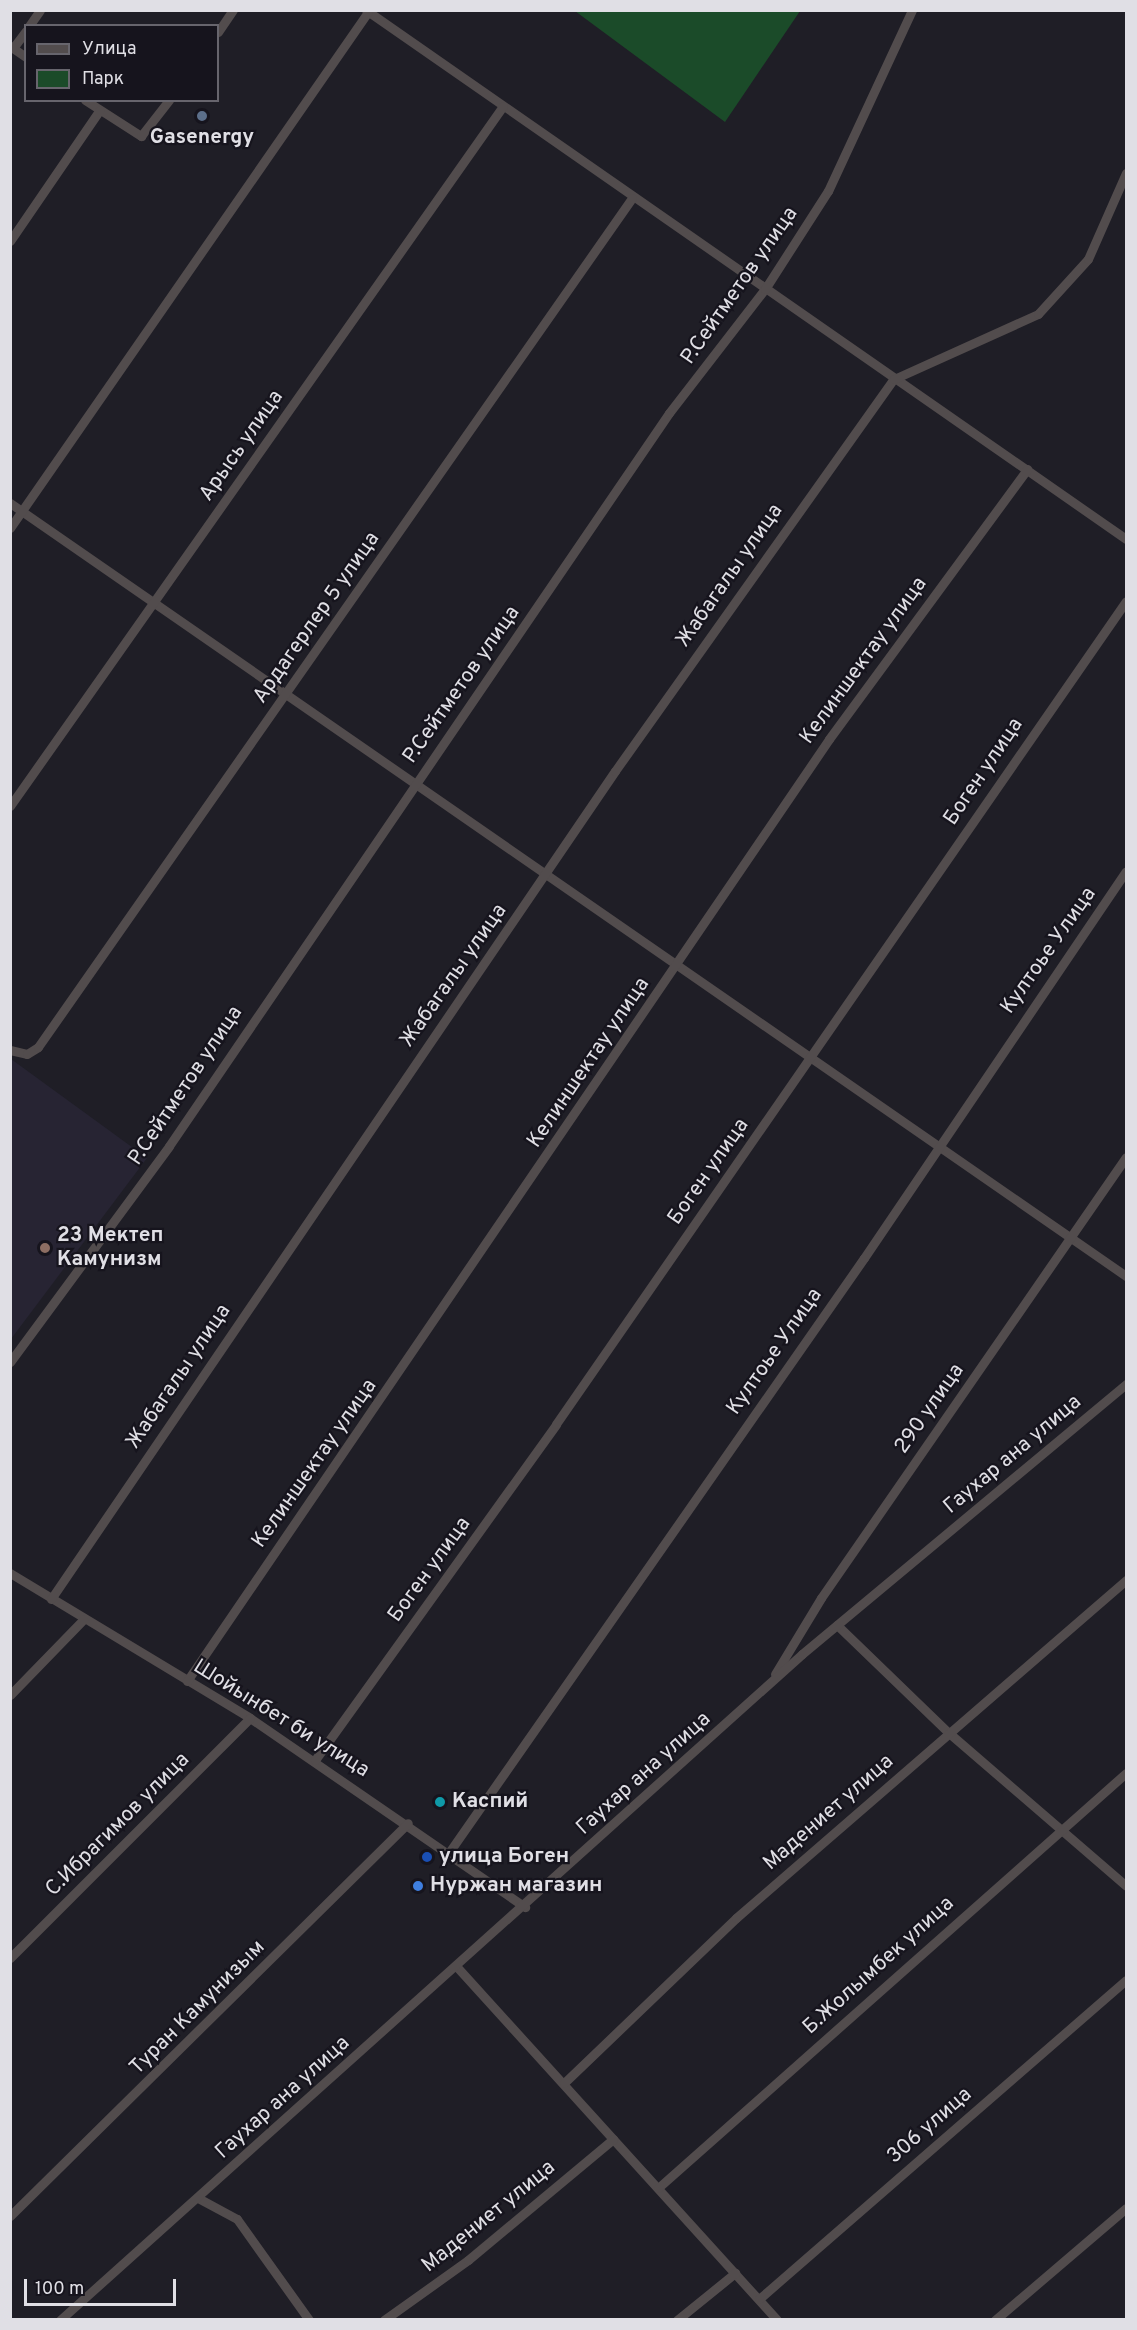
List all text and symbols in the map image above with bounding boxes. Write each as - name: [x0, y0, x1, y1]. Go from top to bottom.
- legend: [24, 24, 219, 102]
- text: Улица: [82, 38, 136, 61]
- text: Парк: [82, 68, 124, 91]
- marker: Gasenergy: [195, 109, 209, 123]
- place label: Gasenergy: [150, 125, 254, 151]
- street label: Р.Сейтметов улица: [676, 202, 804, 370]
- street label: Арысь улица: [195, 386, 289, 506]
- street label: Жабагалы улица: [671, 500, 789, 652]
- street label: Ардагерлер 5 улица: [248, 527, 386, 709]
- street label: Келиншектау улица: [795, 573, 933, 749]
- street label: Р.Сейтметов улица: [398, 601, 526, 769]
- street label: Боген улица: [939, 714, 1029, 830]
- street label: Култоье Улица: [996, 883, 1102, 1019]
- street label: Жабагалы улица: [395, 900, 513, 1052]
- street label: Келиншектау улица: [523, 973, 655, 1153]
- street label: Р.Сейтметов улица: [123, 1002, 249, 1170]
- street label: Боген улица: [663, 1114, 755, 1230]
- place label: 23 Мектеп Камунизм: [57, 1223, 163, 1273]
- marker: 23 Мектеп Камунизм: [38, 1241, 52, 1255]
- street label: Култоье Улица: [722, 1284, 828, 1420]
- street label: Жабагалы улица: [121, 1300, 237, 1454]
- street label: 290 улица: [890, 1359, 970, 1459]
- street label: Келиншектау улица: [247, 1375, 383, 1553]
- street label: Гаухар ана улица: [939, 1390, 1087, 1520]
- street label: Боген улица: [383, 1512, 477, 1628]
- street label: Шойынбет би улица: [188, 1655, 374, 1783]
- street label: Гаухар ана улица: [572, 1707, 716, 1841]
- street label: С.Ибрагимов улица: [41, 1748, 195, 1902]
- street label: Мадениет улица: [759, 1750, 899, 1876]
- place label: Каспий: [452, 1789, 528, 1815]
- marker: Каспий: [433, 1795, 447, 1809]
- place label: улица Боген: [439, 1844, 569, 1870]
- marker: улица Боген: [420, 1850, 434, 1864]
- place label: Нуржан магазин: [430, 1873, 603, 1899]
- marker: Нуржан магазин: [411, 1879, 425, 1893]
- street label: Б.Жолымбек улица: [798, 1892, 960, 2040]
- street label: Туран Камунизым: [125, 1935, 271, 2081]
- street label: Гаухар ана улица: [211, 2031, 355, 2165]
- street label: 306 улица: [883, 2082, 977, 2170]
- street label: Мадениет улица: [417, 2156, 561, 2278]
- scale bar: [27, 2267, 178, 2305]
- text: 100 m: [35, 2278, 84, 2301]

